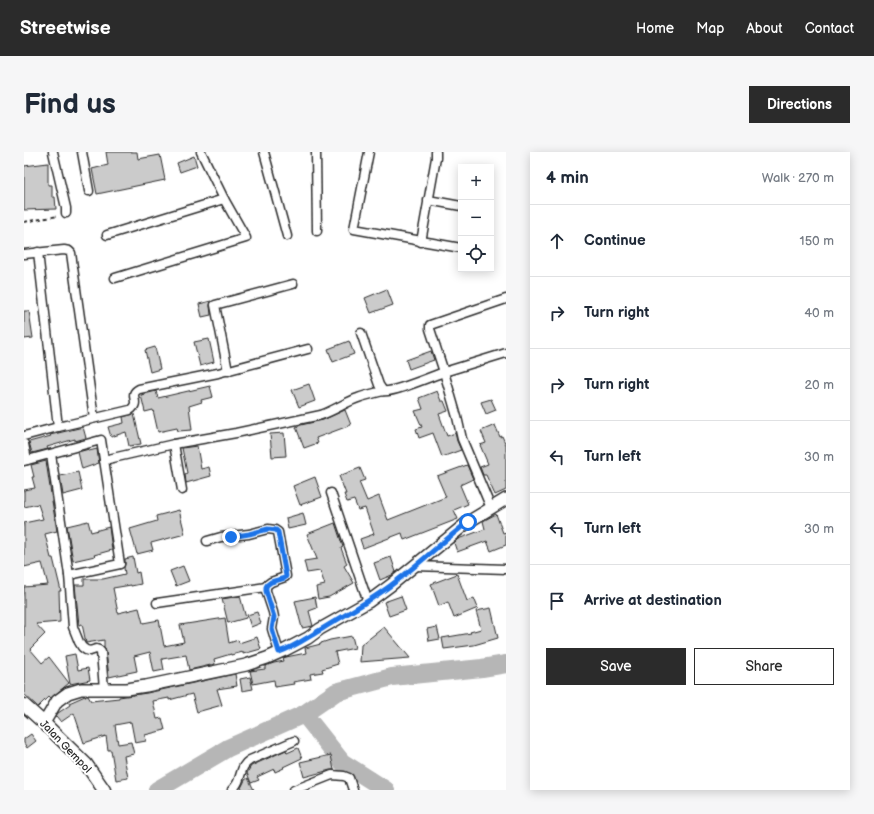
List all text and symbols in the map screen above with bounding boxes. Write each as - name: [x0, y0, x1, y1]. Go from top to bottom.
- text: Streetwise: [20, 17, 111, 40]
- text: Home: [636, 20, 674, 37]
- text: Map: [696, 20, 724, 37]
- text: About: [746, 20, 783, 37]
- text: Contact: [805, 20, 854, 37]
- button: Directions: [749, 86, 850, 123]
- text: Find us: [24, 88, 116, 121]
- map controls: [458, 164, 494, 272]
- button: +: [458, 164, 494, 200]
- text: 4 min: [546, 168, 589, 188]
- text: Walk · 270 m: [762, 170, 834, 186]
- button: −: [458, 200, 494, 236]
- icon: ahead: [546, 230, 568, 252]
- text: Continue: [584, 231, 646, 250]
- text: 150 m: [800, 233, 834, 249]
- button: locate: [458, 236, 494, 272]
- icon: right: [546, 302, 568, 324]
- text: Turn right: [584, 303, 649, 322]
- text: 40 m: [804, 305, 834, 321]
- icon: right: [546, 374, 568, 396]
- text: Turn right: [584, 375, 649, 394]
- text: 20 m: [804, 377, 834, 393]
- icon: left: [546, 446, 568, 468]
- text: Turn left: [584, 447, 641, 466]
- text: 30 m: [804, 449, 834, 465]
- route start: [459, 513, 477, 531]
- icon: left: [546, 518, 568, 540]
- text: Turn left: [584, 519, 641, 538]
- text: 30 m: [804, 521, 834, 537]
- route end: [222, 528, 240, 546]
- icon: arrive: [546, 590, 568, 612]
- text: Arrive at destination: [584, 591, 722, 610]
- button: Save: [546, 648, 686, 685]
- button: Share: [694, 648, 834, 685]
- street label: Jalan Gempol: [37, 717, 94, 775]

